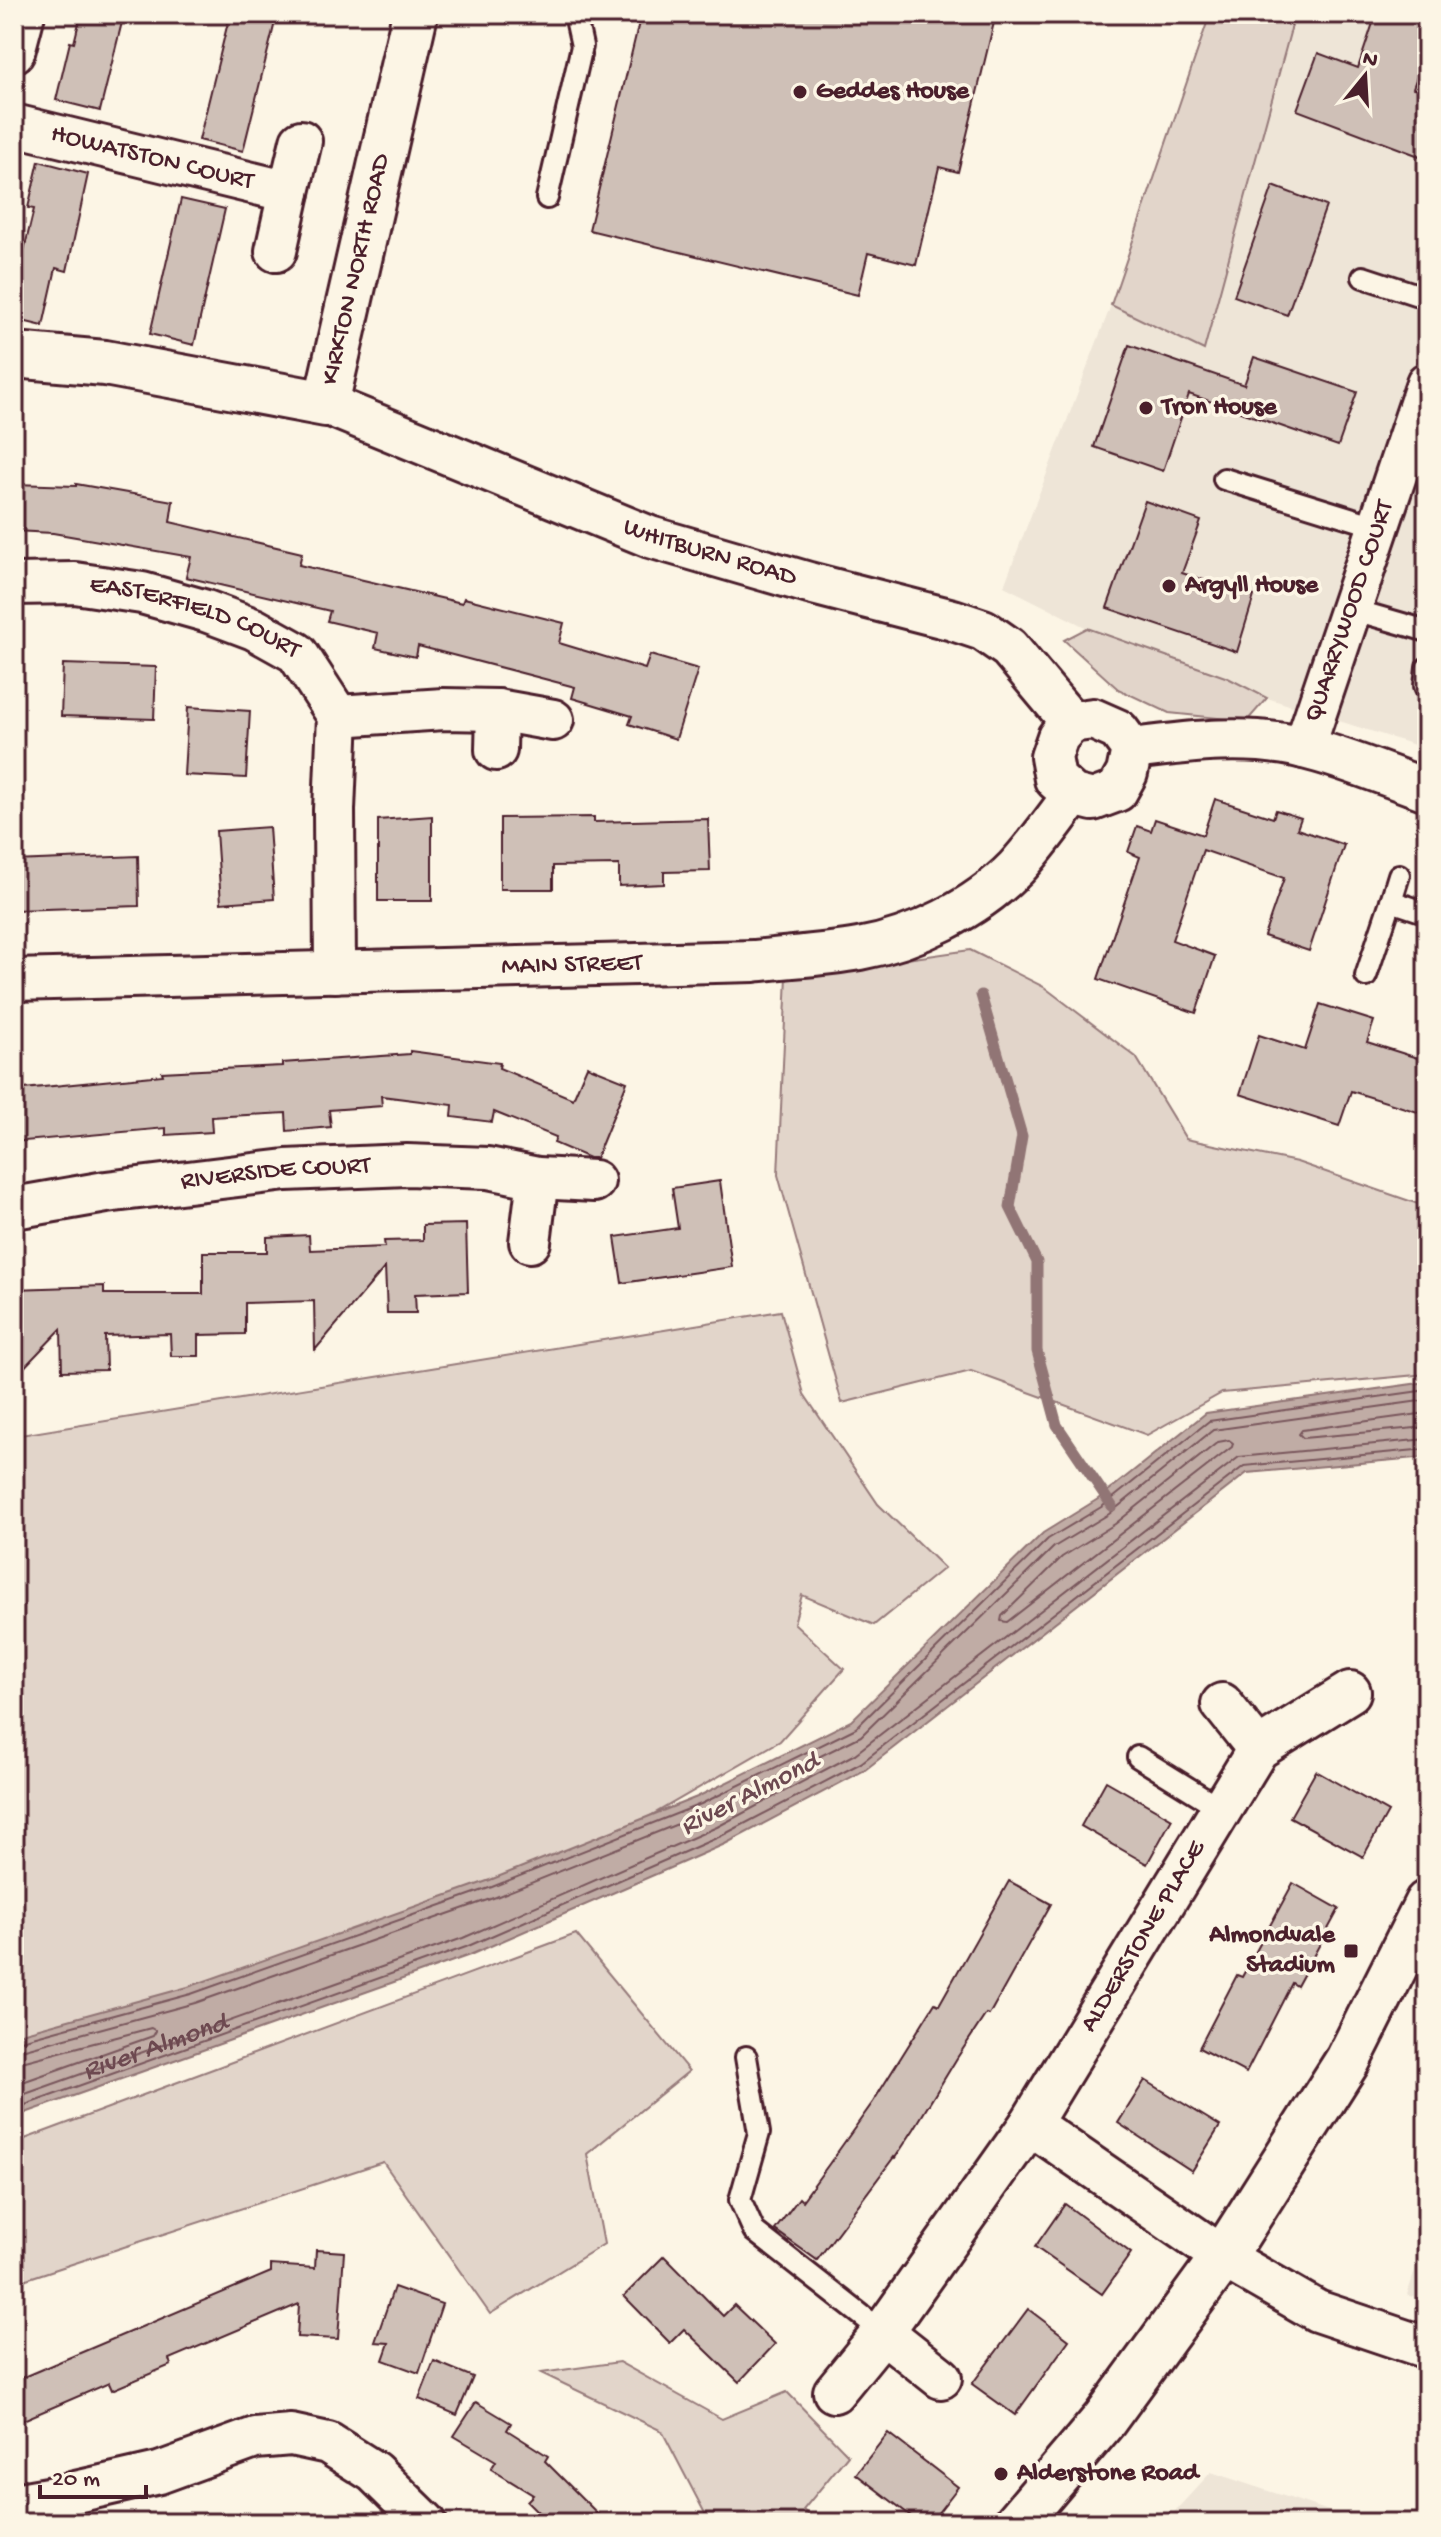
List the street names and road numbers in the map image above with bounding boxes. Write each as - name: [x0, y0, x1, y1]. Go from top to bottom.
- street label: HOWATSTON COURT: [48, 119, 257, 198]
- street label: KIRKTON NORTH ROAD: [315, 151, 398, 388]
- street label: QUARRYWOOD COURT: [1298, 496, 1402, 726]
- street label: WHITBURN ROAD: [618, 512, 800, 594]
- street label: EASTERFIELD COURT: [87, 570, 306, 667]
- street label: MAIN STREET: [501, 948, 644, 983]
- street label: RIVERSIDE COURT: [179, 1151, 372, 1198]
- street label: ALDERSTONE PLACE: [1075, 1835, 1214, 2038]

